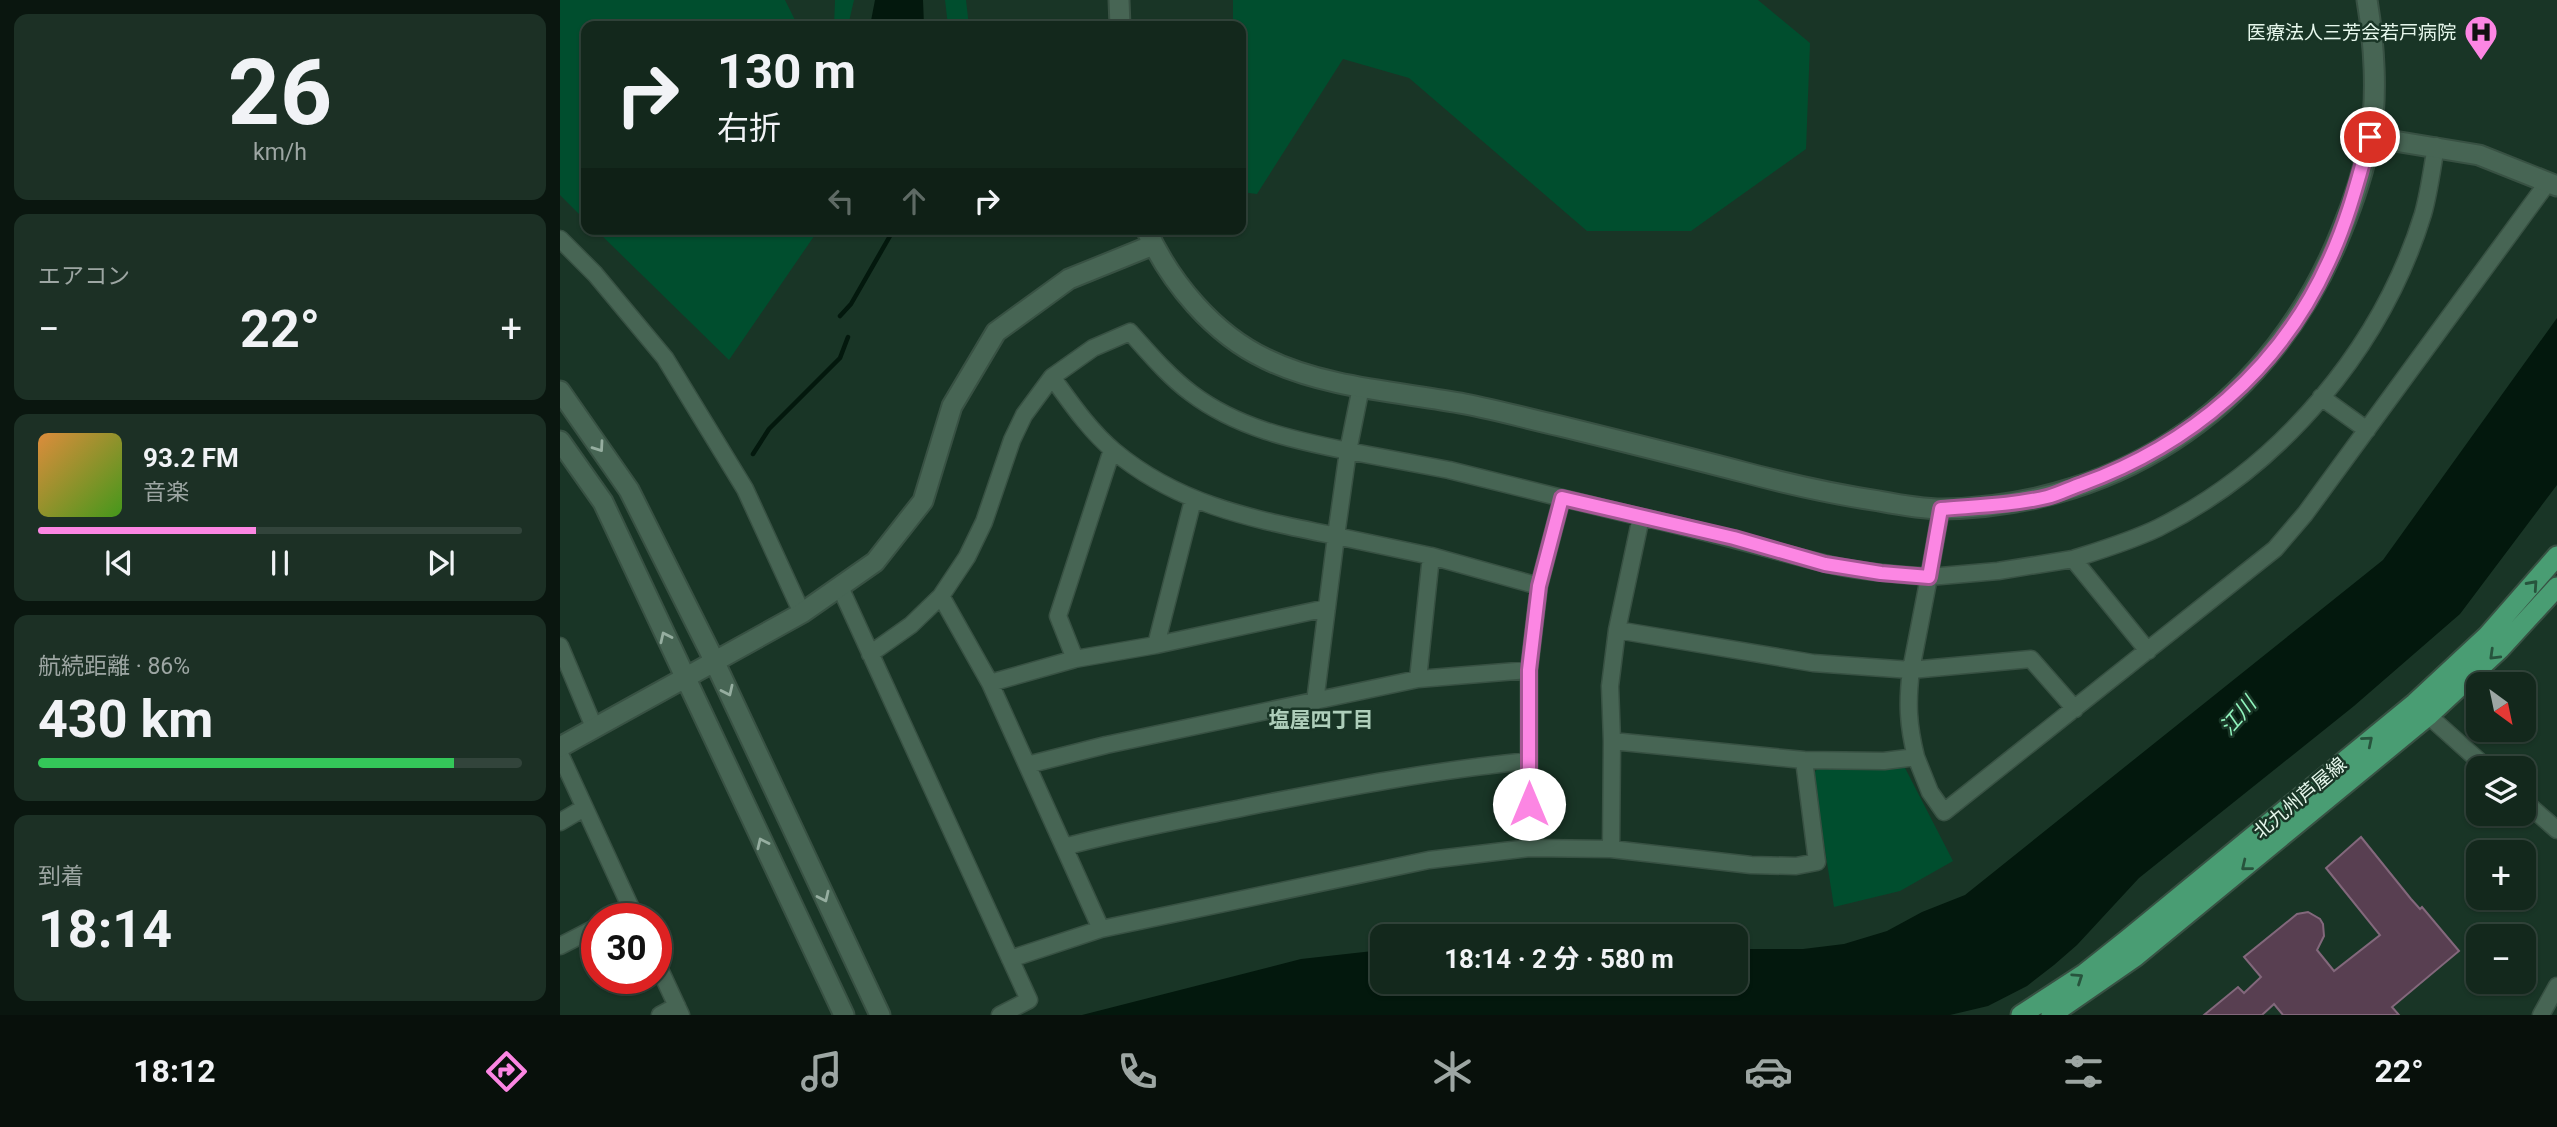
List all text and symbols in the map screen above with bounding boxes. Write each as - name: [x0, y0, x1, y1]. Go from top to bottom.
- hospital icon: 医療法人三芳会若戸病院: [2462, 13, 2500, 62]
- place label: 医療法人三芳会若戸病院: [2247, 21, 2456, 44]
- text: 26: [228, 40, 332, 146]
- text: 130 m: [717, 43, 856, 100]
- icon: right: [602, 49, 693, 140]
- pin: [2340, 107, 2400, 167]
- text: 右折: [717, 109, 781, 147]
- icon: arrive: [2351, 118, 2389, 156]
- text: km/h: [253, 139, 307, 166]
- icon: left: [822, 182, 860, 220]
- icon: ahead: [895, 182, 933, 220]
- icon: right: [968, 182, 1006, 220]
- text: エアコン: [38, 263, 130, 290]
- text: 22°: [240, 299, 320, 360]
- text: −: [38, 307, 60, 351]
- text: +: [500, 307, 522, 351]
- one-way arrow: [591, 439, 604, 452]
- text: 93.2 FM: [143, 443, 239, 473]
- text: 音楽: [143, 479, 189, 506]
- icon: previous: [100, 544, 138, 582]
- icon: pause: [261, 544, 299, 582]
- icon: next: [422, 544, 460, 582]
- one-way arrow: [2525, 580, 2537, 593]
- one-way arrow: [659, 632, 673, 644]
- one-way arrow: [2489, 647, 2502, 660]
- text: 航続距離 · 86%: [38, 653, 190, 680]
- north arrow: [2466, 672, 2536, 742]
- map controls: [2466, 672, 2536, 994]
- one-way arrow: [720, 684, 734, 696]
- text: 430 km: [38, 689, 213, 750]
- water label: 江川: [2215, 691, 2262, 740]
- district label: 塩屋四丁目: [1269, 708, 1374, 732]
- one-way arrow: [2360, 737, 2373, 749]
- street label: 北九州芦屋線: [2249, 753, 2351, 843]
- button: layers: [2466, 756, 2536, 826]
- position arrow: [1492, 767, 1566, 841]
- one-way arrow: [756, 838, 770, 850]
- button: +: [2466, 840, 2536, 910]
- one-way arrow: [2241, 858, 2254, 870]
- text: 到着: [38, 863, 84, 890]
- one-way arrow: [816, 890, 830, 902]
- text: 18:14: [38, 899, 172, 960]
- speed limit sign: 30: [581, 903, 672, 994]
- button: −: [2466, 924, 2536, 994]
- text: 18:14 · 2 分 · 580 m: [1444, 944, 1674, 974]
- one-way arrow: [2070, 974, 2083, 986]
- icon: directions: [482, 1047, 531, 1096]
- icon: music: [797, 1047, 846, 1096]
- icon: phone: [1113, 1047, 1162, 1096]
- icon: climate: [1428, 1047, 1477, 1096]
- icon: car: [1744, 1047, 1793, 1096]
- icon: filters: [2059, 1047, 2108, 1096]
- text: 18:12: [133, 1052, 216, 1090]
- text: 22°: [2375, 1052, 2424, 1090]

